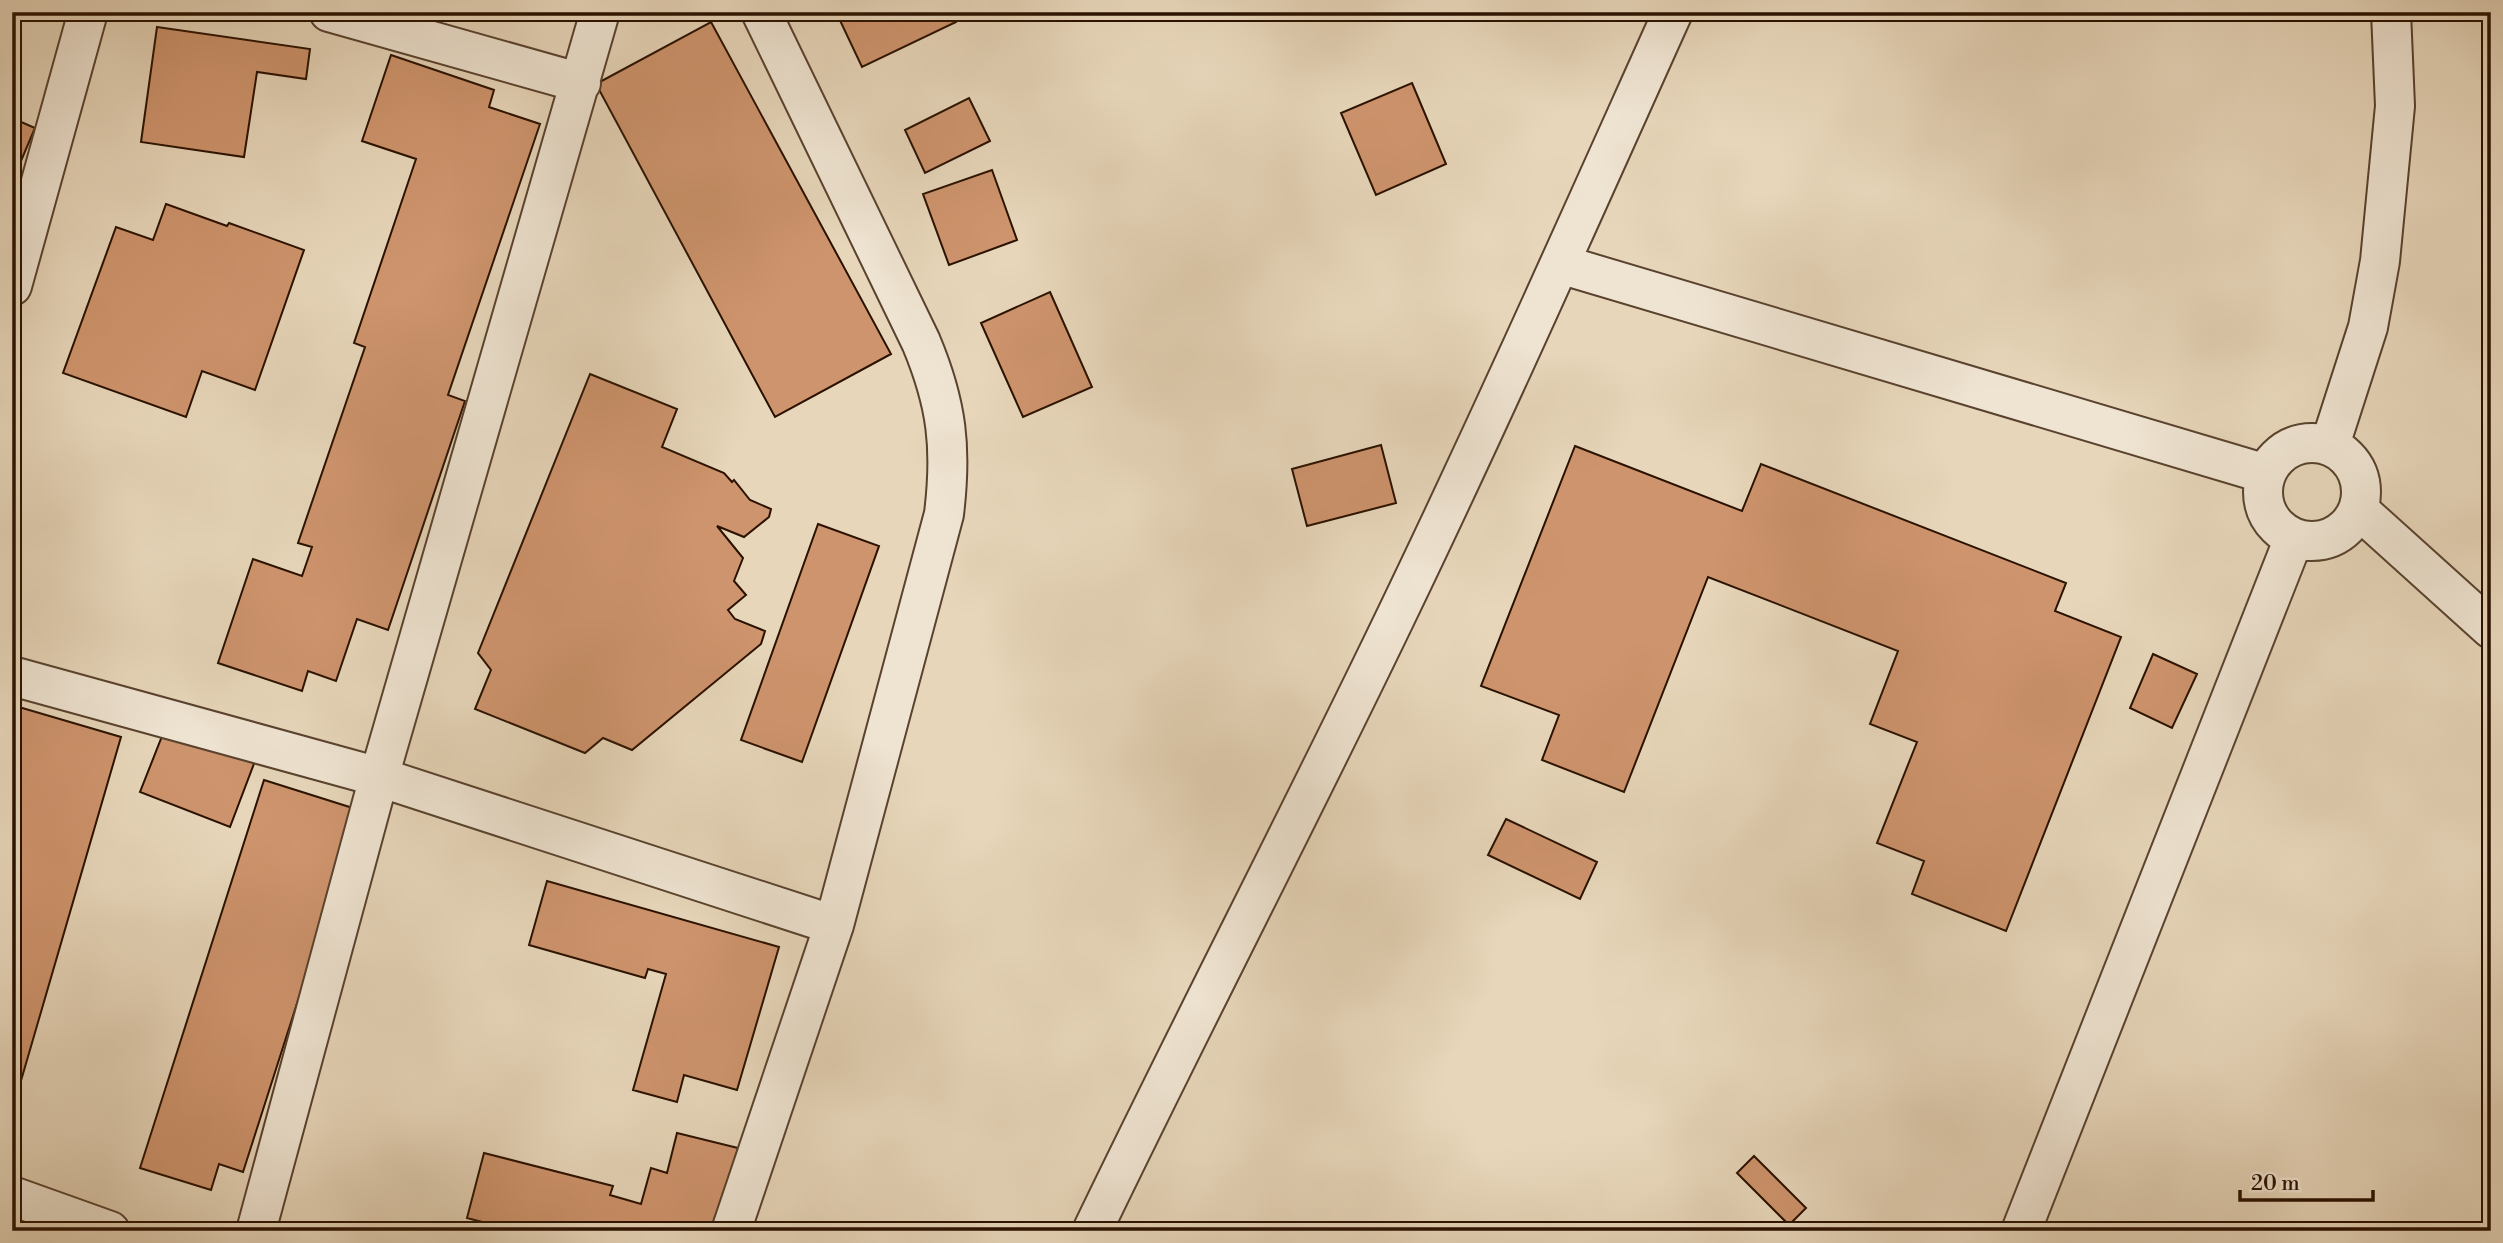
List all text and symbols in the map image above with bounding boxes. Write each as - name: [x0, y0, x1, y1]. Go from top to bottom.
- scale bar: [2240, 1159, 2374, 1203]
- text: 20 m: [2251, 1171, 2300, 1197]

